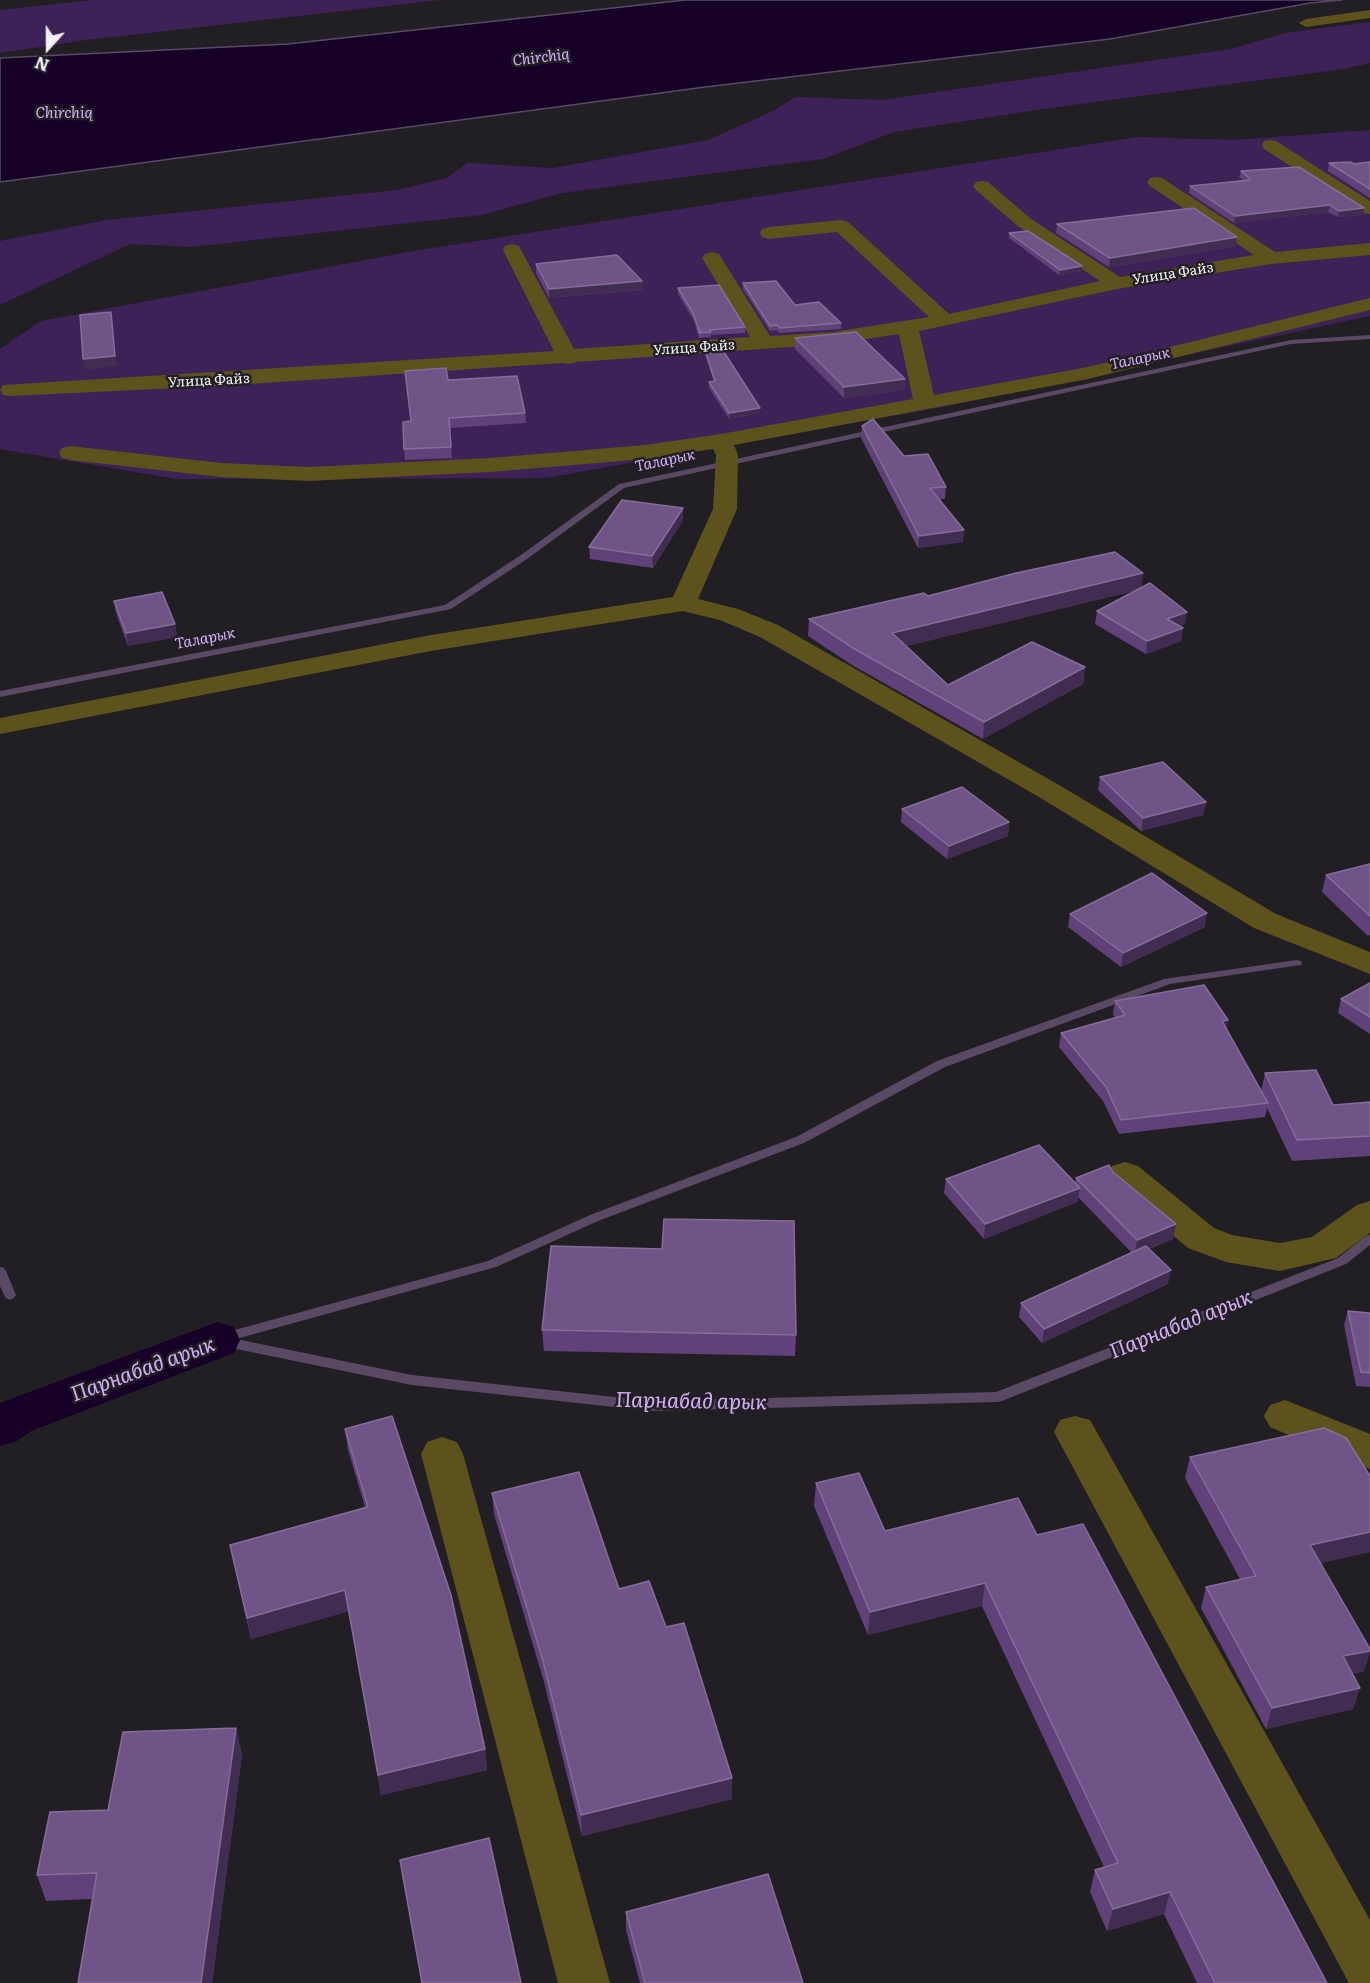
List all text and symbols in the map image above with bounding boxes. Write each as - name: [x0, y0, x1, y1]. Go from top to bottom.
- north arrow: [18, 18, 78, 78]
- water label: Chirchiq: [512, 46, 570, 70]
- text: N: [31, 51, 52, 78]
- water label: Chirchiq: [36, 105, 92, 123]
- street label: Улица Файз: [1131, 259, 1215, 289]
- street label: Улица Файз: [653, 337, 735, 359]
- water label: Таларык: [1108, 344, 1172, 374]
- street label: Улица Файз: [168, 370, 250, 392]
- water label: Таларык: [633, 446, 697, 476]
- water label: Таларык: [173, 624, 237, 654]
- water label: Парнабад арык: [1106, 1285, 1256, 1365]
- water label: Парнабад арык: [67, 1332, 219, 1408]
- water label: Парнабад арык: [615, 1388, 767, 1416]

